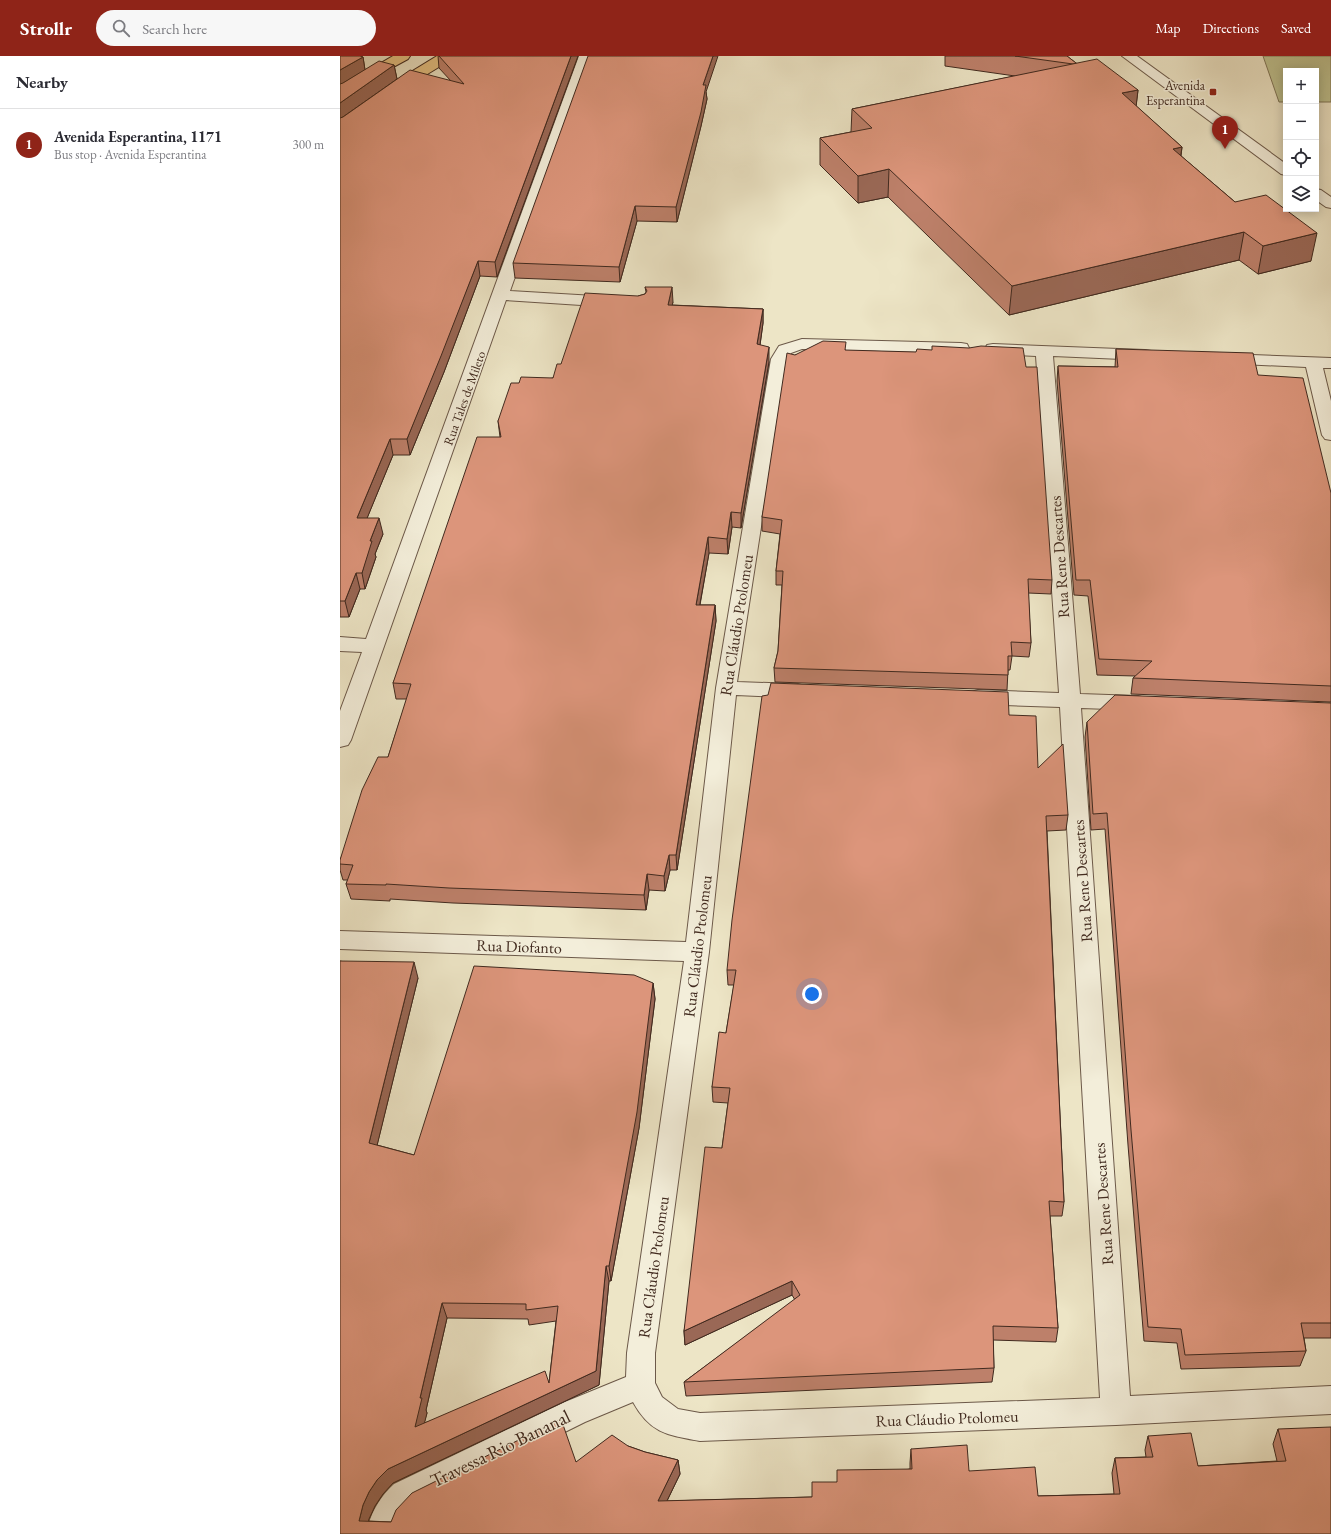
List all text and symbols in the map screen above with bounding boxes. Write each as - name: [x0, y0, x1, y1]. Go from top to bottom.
- search box: [96, 10, 376, 46]
- text: Strollr: [20, 16, 72, 41]
- icon: search: [110, 17, 132, 39]
- text: Search here: [142, 19, 207, 38]
- text: Map: [1155, 19, 1181, 37]
- text: Directions: [1203, 19, 1259, 37]
- text: Saved: [1281, 19, 1311, 37]
- map controls: [1283, 68, 1319, 212]
- button: +: [1283, 68, 1319, 104]
- text: Nearby: [16, 71, 68, 93]
- place label: Avenida Esperantina: [1146, 77, 1206, 109]
- marker: Avenida Esperantina: [1208, 87, 1218, 97]
- button: −: [1283, 104, 1319, 140]
- pin: 1: [1212, 116, 1238, 149]
- text: Avenida Esperantina, 1171: [54, 127, 222, 146]
- text: 1: [26, 136, 32, 153]
- text: 300 m: [293, 136, 324, 153]
- button: locate: [1283, 140, 1319, 176]
- text: Bus stop · Avenida Esperantina: [54, 146, 207, 163]
- button: layers: [1283, 176, 1319, 212]
- street label: Rua Tales de Mileto: [440, 349, 489, 448]
- street label: Rua Rene Descartes: [1045, 495, 1074, 619]
- street label: Rua Cláudio Ptolomeu: [715, 552, 758, 697]
- street label: Rua Rene Descartes: [1068, 819, 1097, 943]
- street label: Rua Cláudio Ptolomeu: [678, 873, 717, 1018]
- street label: Rua Diofanto: [476, 935, 562, 958]
- your location: [802, 984, 822, 1004]
- street label: Rua Rene Descartes: [1089, 1142, 1118, 1266]
- street label: Rua Cláudio Ptolomeu: [633, 1194, 674, 1339]
- street label: Travessa Rio Bananal: [426, 1403, 575, 1493]
- street label: Rua Cláudio Ptolomeu: [875, 1405, 1019, 1431]

